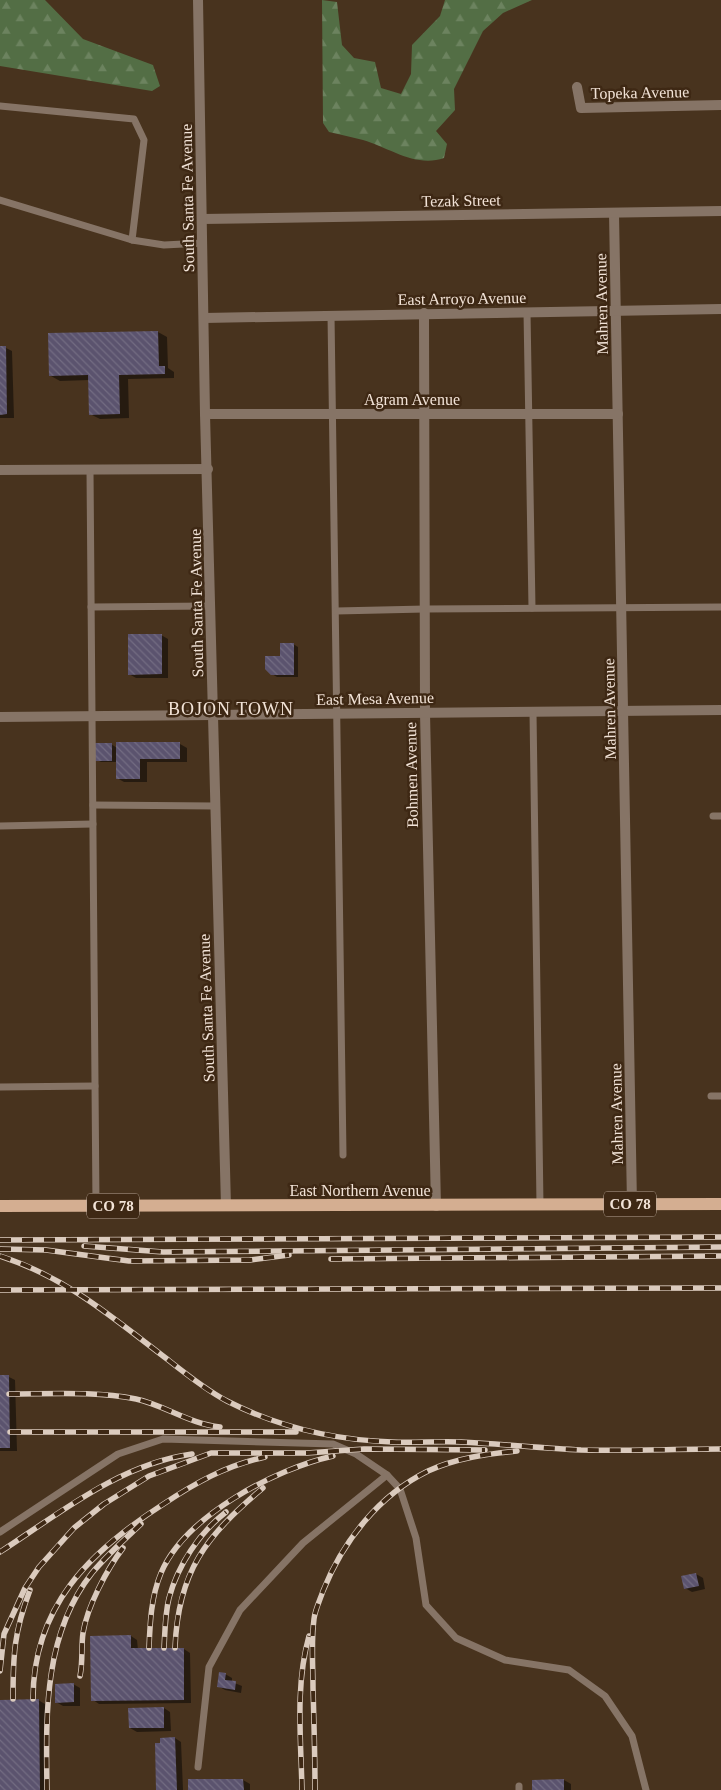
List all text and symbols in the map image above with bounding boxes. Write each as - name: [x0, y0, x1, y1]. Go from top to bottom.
- street label: Topeka Avenue: [591, 83, 689, 103]
- street label: South Santa Fe Avenue: [178, 124, 197, 272]
- street label: Tezak Street: [421, 191, 501, 210]
- street label: Mahren Avenue: [592, 253, 611, 355]
- street label: East Arroyo Avenue: [398, 289, 526, 309]
- street label: Agram Avenue: [364, 391, 460, 409]
- street label: South Santa Fe Avenue: [187, 529, 206, 677]
- street label: Mahren Avenue: [600, 658, 619, 760]
- street label: East Mesa Avenue: [316, 689, 434, 708]
- district label: BOJON TOWN: [168, 699, 294, 719]
- street label: Bohmen Avenue: [402, 722, 421, 828]
- street label: South Santa Fe Avenue: [195, 933, 218, 1083]
- street label: Mahren Avenue: [607, 1063, 626, 1165]
- street label: East Northern Avenue: [290, 1182, 431, 1199]
- road number: CO 78: [604, 1192, 656, 1216]
- road number: CO 78: [87, 1194, 139, 1218]

